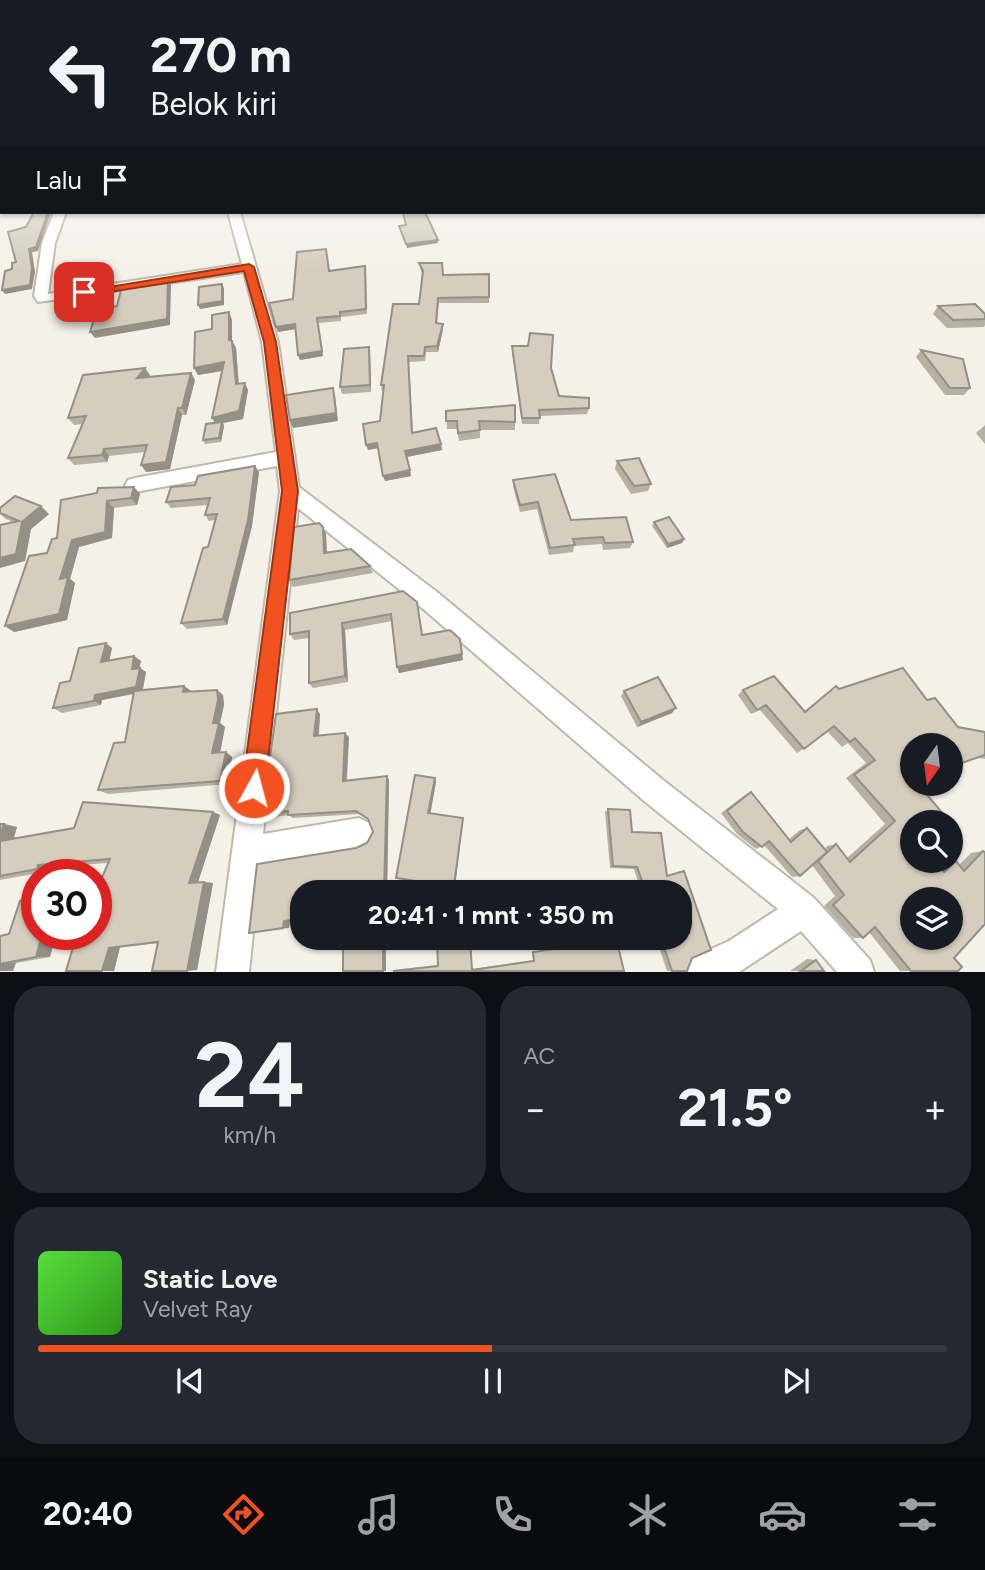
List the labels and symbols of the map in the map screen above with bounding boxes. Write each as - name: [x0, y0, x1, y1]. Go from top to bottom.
- pin: [54, 262, 114, 322]
- north arrow: [900, 733, 962, 796]
- position arrow: [217, 751, 291, 825]
- speed limit sign: 30: [21, 859, 112, 950]

